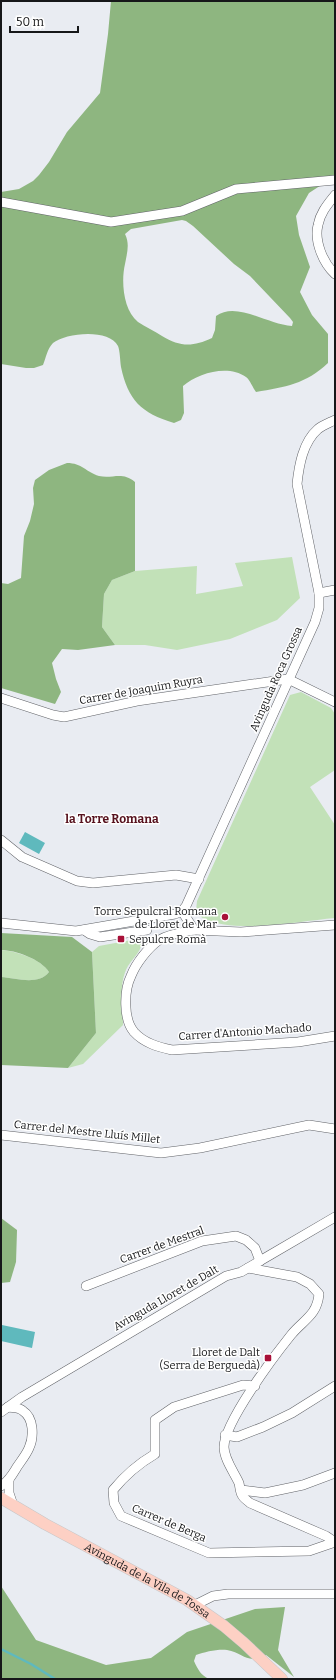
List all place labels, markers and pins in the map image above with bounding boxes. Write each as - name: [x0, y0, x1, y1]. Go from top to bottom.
- place label: Torre Sepulcral Romana de Lloret de Mar: [94, 905, 217, 931]
- marker: Torre Sepulcral Romana de Lloret de Mar: [220, 912, 230, 922]
- place label: Sepulcre Romà: [129, 933, 206, 946]
- marker: Sepulcre Romà: [116, 934, 126, 944]
- place label: Lloret de Dalt (Serra de Berguedà): [160, 1346, 260, 1372]
- marker: Lloret de Dalt (Serra de Berguedà): [263, 1353, 273, 1363]

